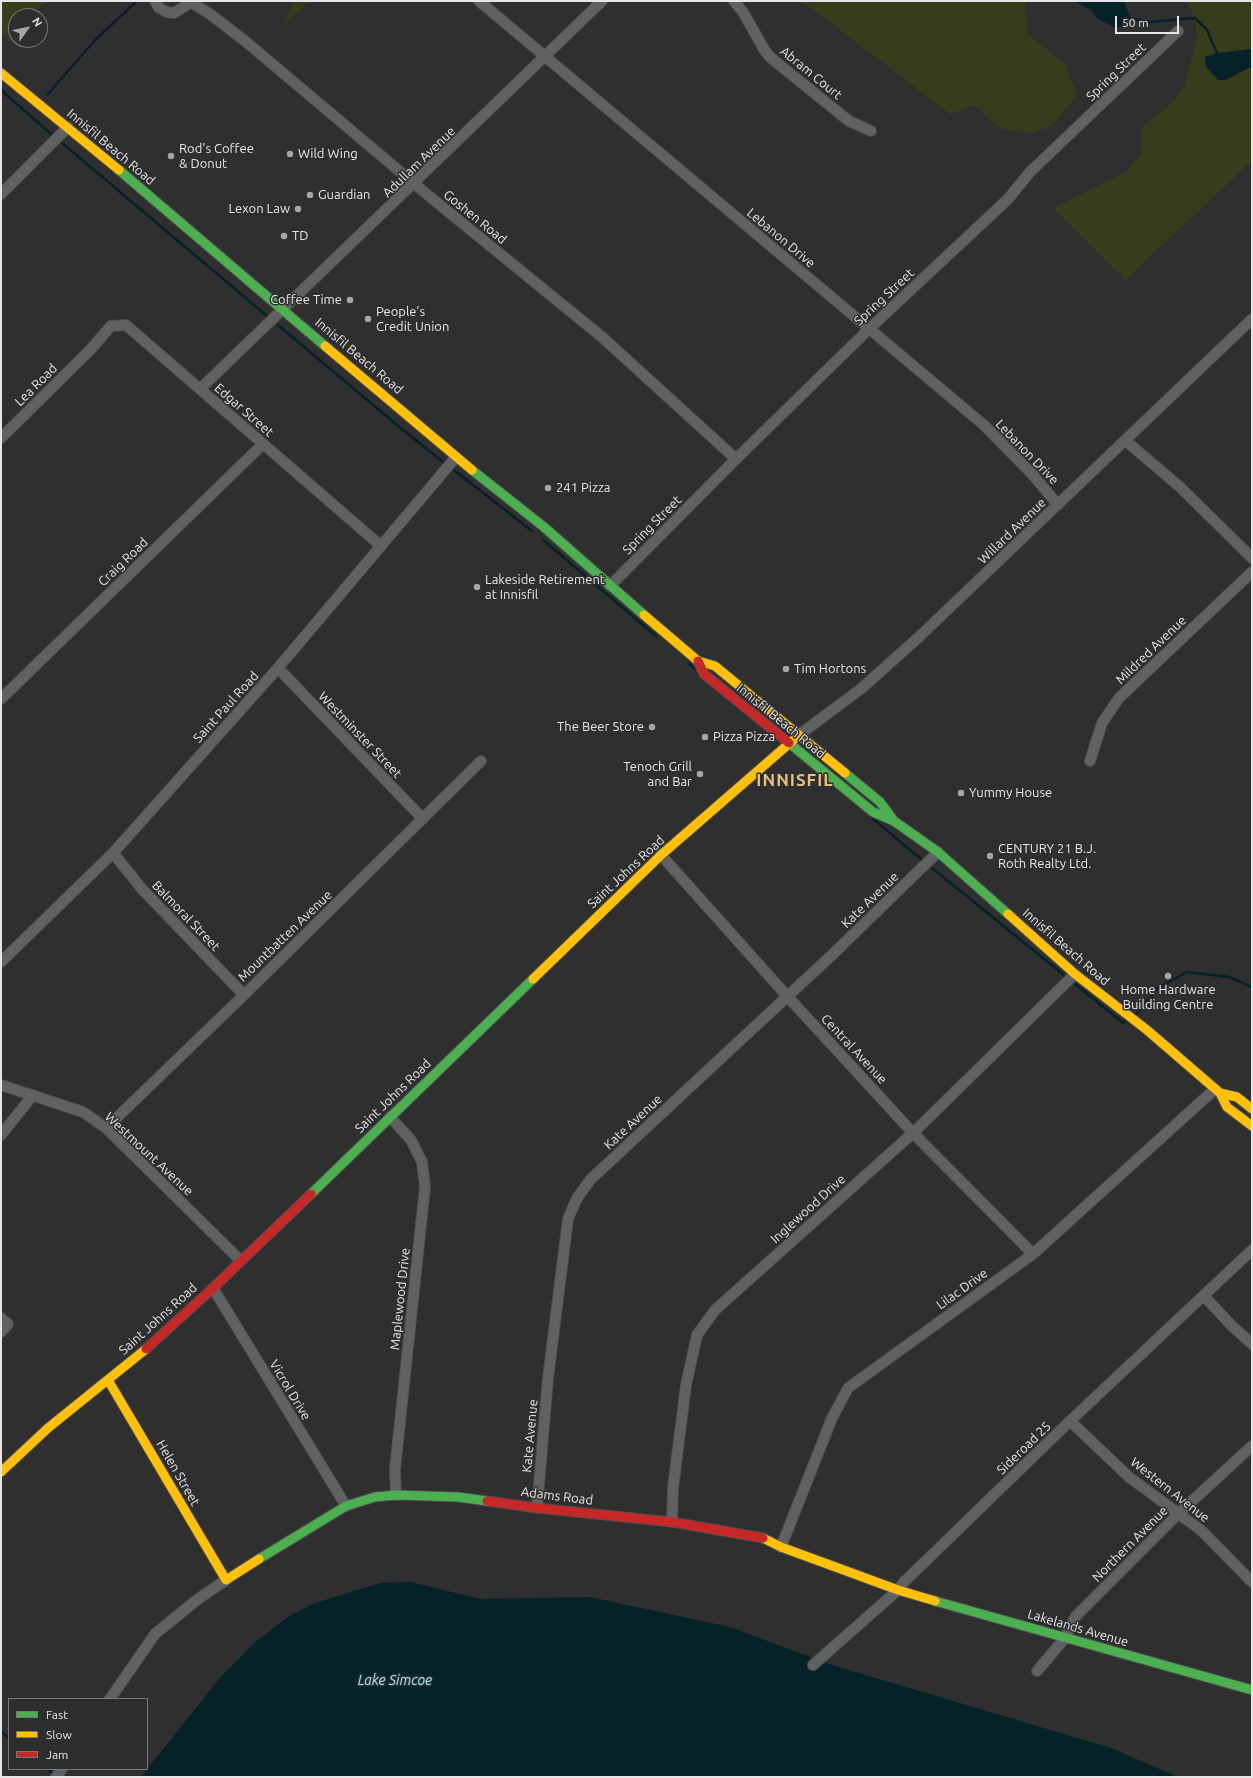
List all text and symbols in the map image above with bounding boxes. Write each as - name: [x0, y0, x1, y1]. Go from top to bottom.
- north arrow: [8, 8, 48, 48]
- scale bar: [1117, 8, 1181, 34]
- text: N: [30, 15, 44, 29]
- text: 50 m: [1122, 16, 1149, 29]
- street label: Spring Street: [1083, 40, 1149, 104]
- street label: Abram Court: [777, 43, 845, 103]
- street label: Innisfil Beach Road: [64, 106, 158, 188]
- street label: Adullam Avenue: [379, 123, 459, 201]
- place label: Rod's Coffee & Donut: [179, 141, 254, 172]
- place label: Wild Wing: [298, 146, 358, 162]
- marker: Wild Wing: [285, 149, 295, 159]
- marker: Rod's Coffee & Donut: [166, 151, 176, 161]
- place label: Guardian: [318, 187, 371, 203]
- street label: Goshen Road: [440, 187, 510, 247]
- marker: Guardian: [305, 190, 315, 200]
- place label: Lexon Law: [228, 201, 290, 217]
- marker: Lexon Law: [293, 204, 303, 214]
- street label: Lebanon Drive: [744, 205, 818, 271]
- place label: TD: [292, 228, 308, 244]
- marker: TD: [279, 231, 289, 241]
- street label: Spring Street: [851, 265, 917, 329]
- place label: Coffee Time: [270, 292, 342, 308]
- marker: Coffee Time: [345, 295, 355, 305]
- place label: People's Credit Union: [376, 304, 449, 335]
- marker: People's Credit Union: [363, 314, 373, 324]
- street label: Innisfil Beach Road: [312, 315, 406, 397]
- street label: Lea Road: [12, 361, 60, 409]
- street label: Edgar Street: [211, 380, 277, 440]
- street label: Lebanon Drive: [992, 416, 1062, 488]
- place label: 241 Pizza: [556, 480, 611, 496]
- marker: 241 Pizza: [543, 483, 553, 493]
- street label: Spring Street: [619, 492, 685, 558]
- street label: Willard Avenue: [975, 495, 1049, 567]
- street label: Craig Road: [95, 534, 151, 590]
- place label: Lakeside Retirement at Innisfil: [485, 572, 605, 603]
- marker: Lakeside Retirement at Innisfil: [472, 582, 482, 592]
- street label: Mildred Avenue: [1113, 612, 1189, 688]
- place label: Tim Hortons: [794, 661, 866, 677]
- marker: Tim Hortons: [781, 664, 791, 674]
- street label: Saint Paul Road: [190, 668, 262, 746]
- street label: Innisfil Beach Road: [733, 680, 829, 762]
- street label: Westminster Street: [315, 689, 405, 781]
- place label: The Beer Store: [557, 719, 644, 735]
- marker: The Beer Store: [647, 722, 657, 732]
- place label: Pizza Pizza: [713, 729, 775, 745]
- marker: Pizza Pizza: [700, 732, 710, 742]
- place label: Tenoch Grill and Bar: [623, 759, 692, 790]
- marker: Tenoch Grill and Bar: [695, 769, 705, 779]
- district label: INNISFIL: [756, 770, 834, 790]
- place label: Yummy House: [969, 785, 1052, 801]
- marker: Yummy House: [956, 788, 966, 798]
- street label: Saint Johns Road: [584, 832, 668, 912]
- place label: CENTURY 21 B.J. Roth Realty Ltd.: [998, 841, 1096, 872]
- marker: CENTURY 21 B.J. Roth Realty Ltd.: [985, 851, 995, 861]
- street label: Kate Avenue: [838, 869, 902, 931]
- street label: Balmoral Street: [149, 878, 223, 954]
- street label: Mountbatten Avenue: [235, 887, 335, 985]
- street label: Innisfil Beach Road: [1019, 905, 1113, 989]
- marker: Home Hardware Building Centre: [1163, 971, 1173, 981]
- place label: Home Hardware Building Centre: [1120, 982, 1216, 1013]
- street label: Central Avenue: [818, 1011, 890, 1087]
- street label: Saint Johns Road: [352, 1056, 434, 1136]
- street label: Kate Avenue: [601, 1091, 665, 1153]
- street label: Westmount Avenue: [102, 1109, 196, 1199]
- street label: Inglewood Drive: [767, 1171, 849, 1247]
- street label: Maplewood Drive: [387, 1247, 413, 1351]
- street label: Lilac Drive: [933, 1265, 991, 1313]
- street label: Saint Johns Road: [116, 1280, 200, 1358]
- street label: Vicrol Drive: [266, 1357, 314, 1423]
- street label: Kate Avenue: [519, 1399, 541, 1473]
- street label: Sideroad 25: [994, 1418, 1054, 1478]
- street label: Helen Street: [153, 1437, 203, 1509]
- street label: Western Avenue: [1127, 1454, 1213, 1526]
- street label: Adams Road: [520, 1484, 594, 1508]
- street label: Northern Avenue: [1089, 1503, 1171, 1585]
- street label: Lakelands Avenue: [1026, 1606, 1130, 1650]
- water label: Lake Simcoe: [358, 1672, 432, 1688]
- legend: [8, 1698, 148, 1770]
- text: Fast: [46, 1708, 68, 1721]
- text: Slow: [46, 1728, 72, 1741]
- text: Jam: [46, 1748, 68, 1761]

